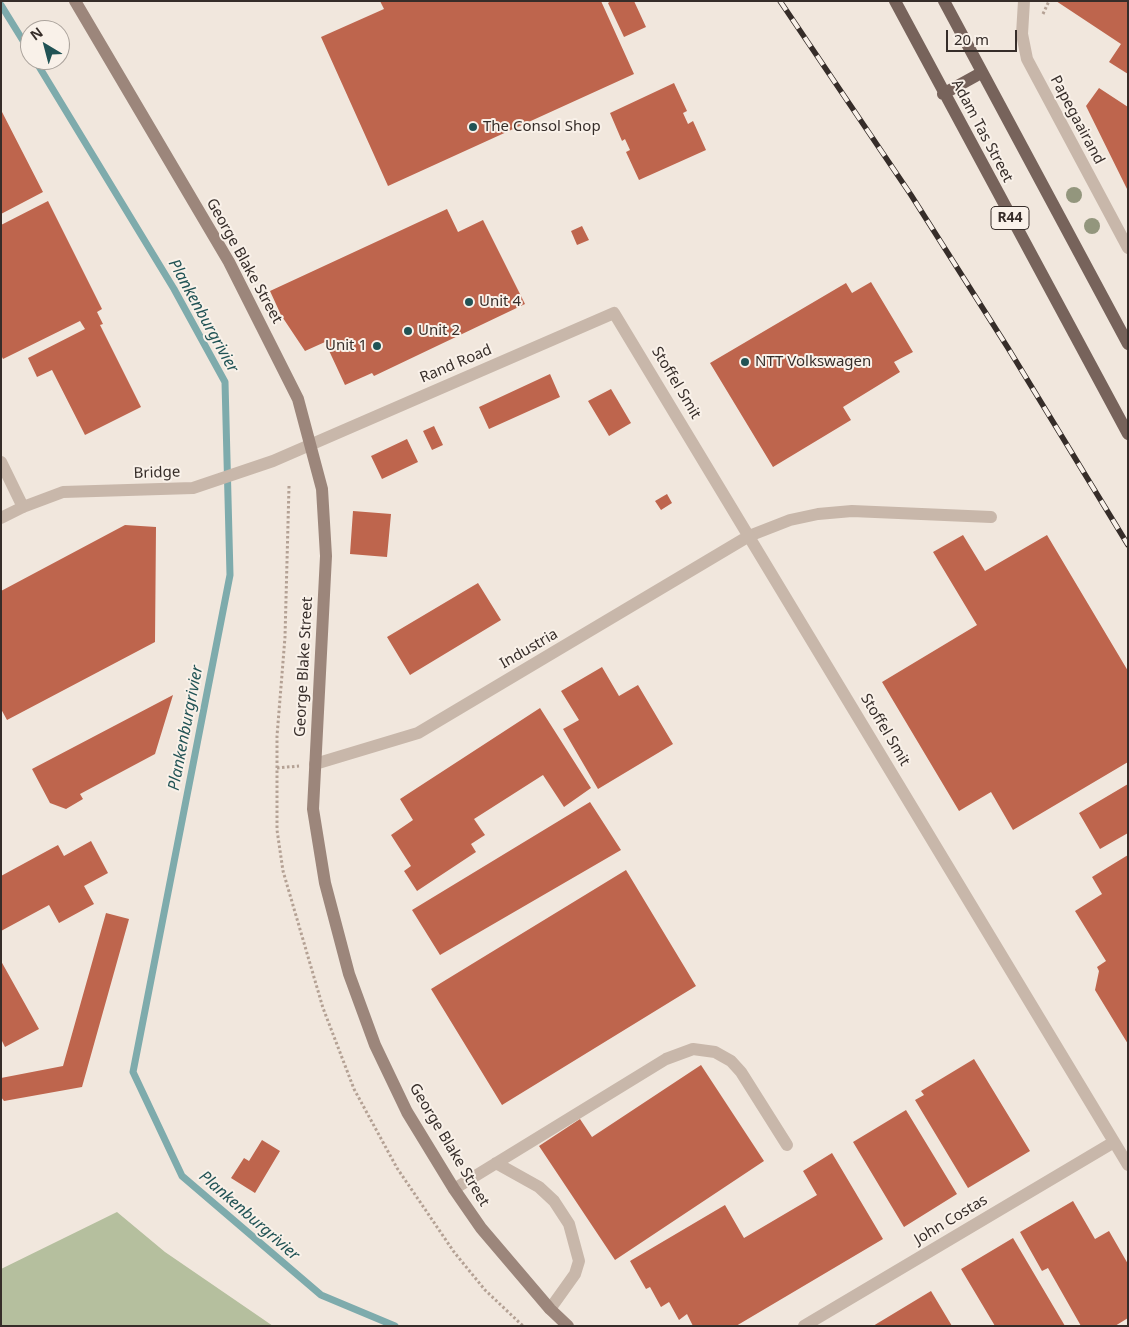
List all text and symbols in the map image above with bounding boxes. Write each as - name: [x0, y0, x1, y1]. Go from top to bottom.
- north arrow: [20, 20, 70, 70]
- scale bar: [949, 20, 1020, 52]
- text: N: [26, 22, 47, 44]
- text: 20 m: [954, 29, 989, 49]
- street label: Papegaairand: [1046, 73, 1108, 167]
- street label: Adam Tas Street: [947, 77, 1017, 185]
- place label: The Consol Shop: [483, 118, 601, 136]
- marker: The Consol Shop: [467, 121, 479, 133]
- street label: George Blake Street: [202, 195, 286, 327]
- road number: R44: [991, 207, 1029, 230]
- water label: Plankenburgrivier: [164, 256, 242, 376]
- place label: Unit 4: [479, 293, 521, 311]
- marker: Unit 4: [463, 296, 475, 308]
- place label: Unit 2: [418, 322, 460, 340]
- marker: Unit 2: [402, 325, 414, 337]
- place label: Unit 1: [325, 337, 367, 355]
- marker: Unit 1: [371, 340, 383, 352]
- street label: Rand Road: [417, 341, 495, 387]
- street label: Stoffel Smit: [647, 344, 705, 422]
- place label: NTT Volkswagen: [755, 353, 871, 371]
- marker: NTT Volkswagen: [739, 356, 751, 368]
- street label: Bridge: [133, 463, 181, 483]
- street label: George Blake Street: [291, 596, 317, 738]
- street label: Industria: [497, 625, 561, 673]
- water label: Plankenburgrivier: [164, 664, 208, 792]
- street label: Stoffel Smit: [856, 691, 914, 769]
- street label: George Blake Street: [405, 1080, 493, 1210]
- water label: Plankenburgrivier: [195, 1167, 303, 1265]
- street label: John Costas: [911, 1191, 991, 1249]

